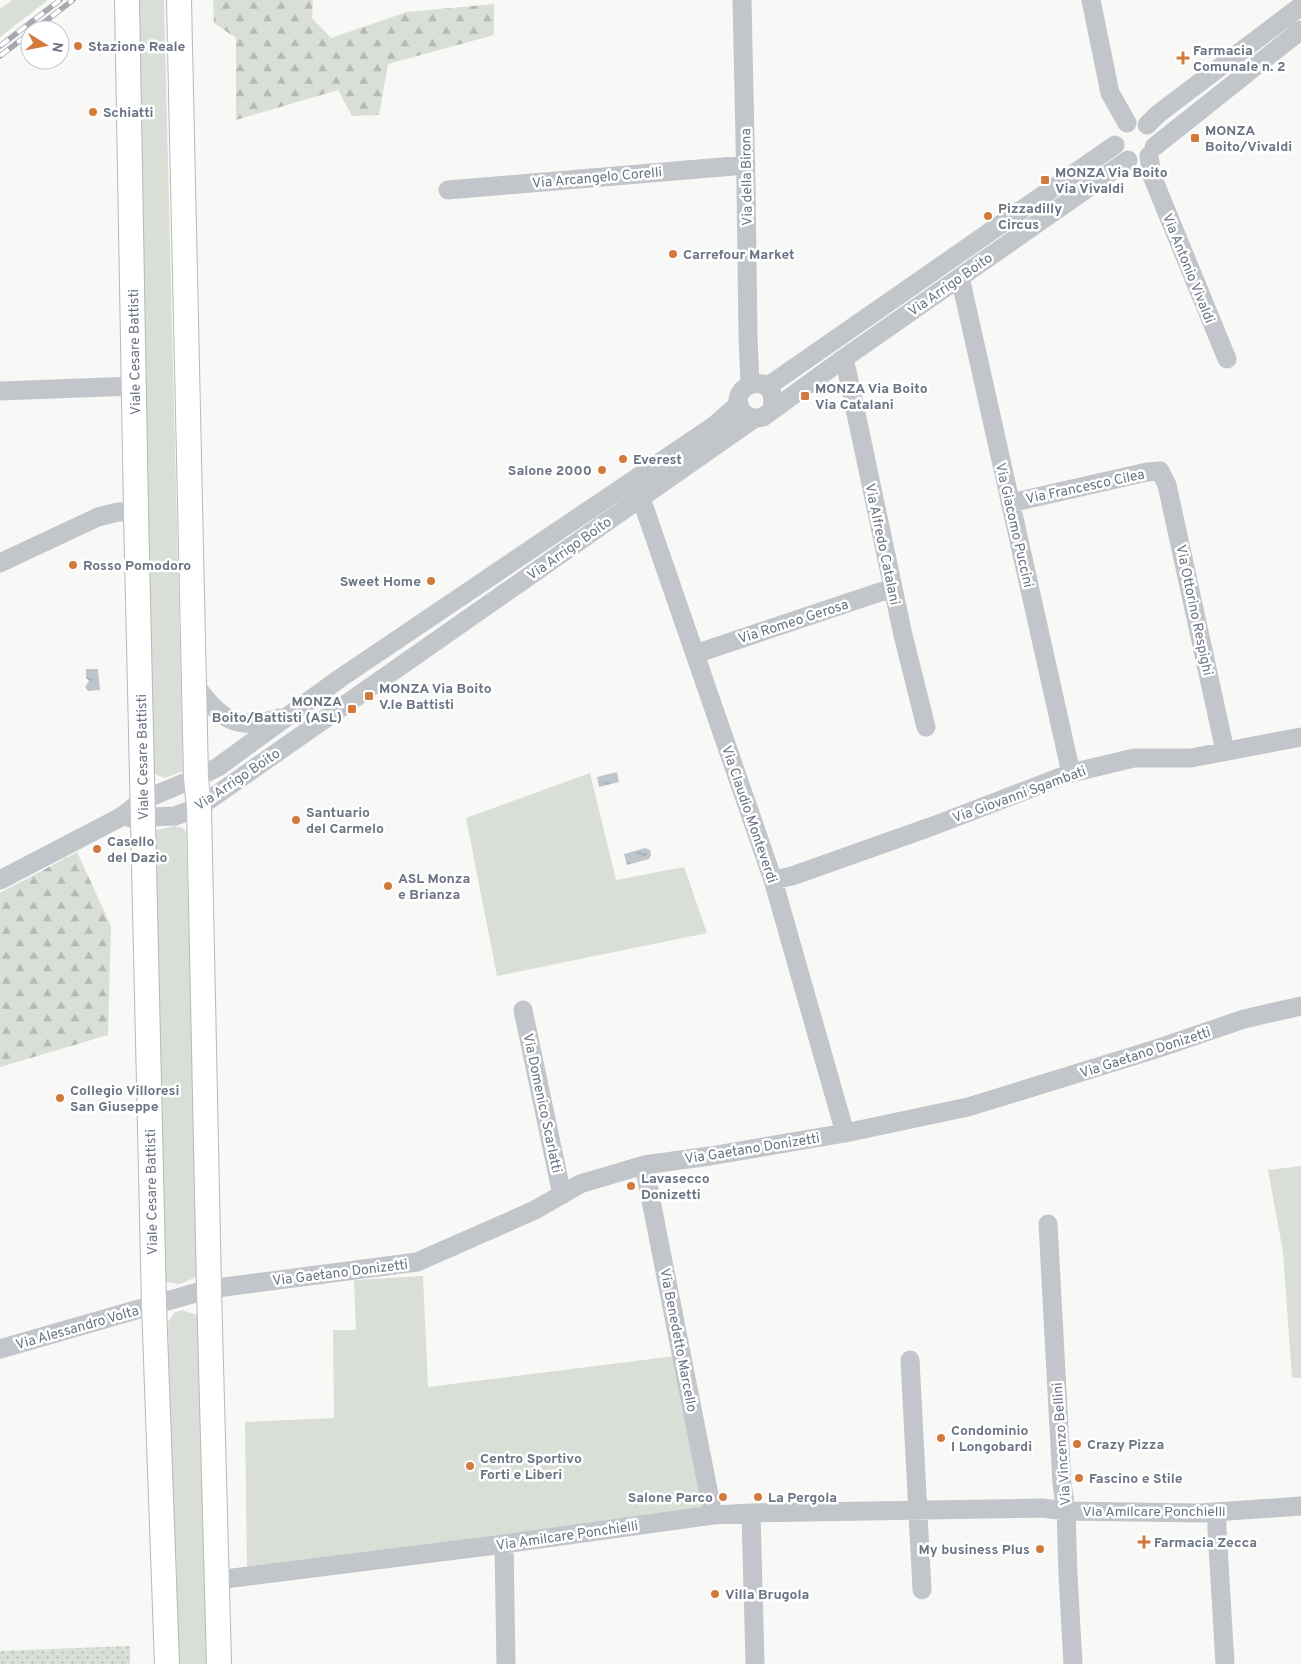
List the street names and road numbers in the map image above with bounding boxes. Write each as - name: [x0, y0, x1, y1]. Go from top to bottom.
- street label: Via della Birona: [738, 128, 757, 226]
- street label: Via Arcangelo Corelli: [531, 164, 663, 193]
- street label: Via Antonio Vivaldi: [1158, 211, 1217, 326]
- street label: Via Arrigo Boito: [905, 250, 996, 321]
- street label: Viale Cesare Battisti: [126, 289, 145, 415]
- street label: Via Giacomo Puccini: [991, 461, 1036, 589]
- street label: Via Francesco Cilea: [1024, 467, 1146, 508]
- street label: Via Alfredo Catalani: [860, 482, 903, 607]
- street label: Via Arrigo Boito: [524, 514, 615, 585]
- street label: Via Ottorino Respighi: [1171, 543, 1216, 677]
- street label: Via Romeo Gerosa: [736, 597, 851, 648]
- street label: Viale Cesare Battisti: [134, 694, 153, 820]
- street label: Via Claudio Monteverdi: [717, 744, 780, 885]
- street label: Via Arrigo Boito: [192, 745, 284, 815]
- street label: Via Giovanni Sgambati: [950, 763, 1089, 827]
- street label: Via Gaetano Donizetti: [1078, 1024, 1213, 1083]
- street label: Via Domenico Scarlatti: [518, 1032, 565, 1175]
- street label: Viale Cesare Battisti: [143, 1129, 162, 1255]
- street label: Via Gaetano Donizetti: [684, 1130, 821, 1169]
- street label: Via Gaetano Donizetti: [271, 1257, 409, 1290]
- street label: Via Benedetto Marcello: [655, 1267, 700, 1414]
- street label: Via Alessandro Volta: [14, 1303, 141, 1354]
- street label: Via Vincenzo Bellini: [1050, 1382, 1075, 1506]
- street label: Via Amilcare Ponchielli: [1082, 1504, 1226, 1521]
- street label: Via Amilcare Ponchielli: [495, 1518, 639, 1555]

